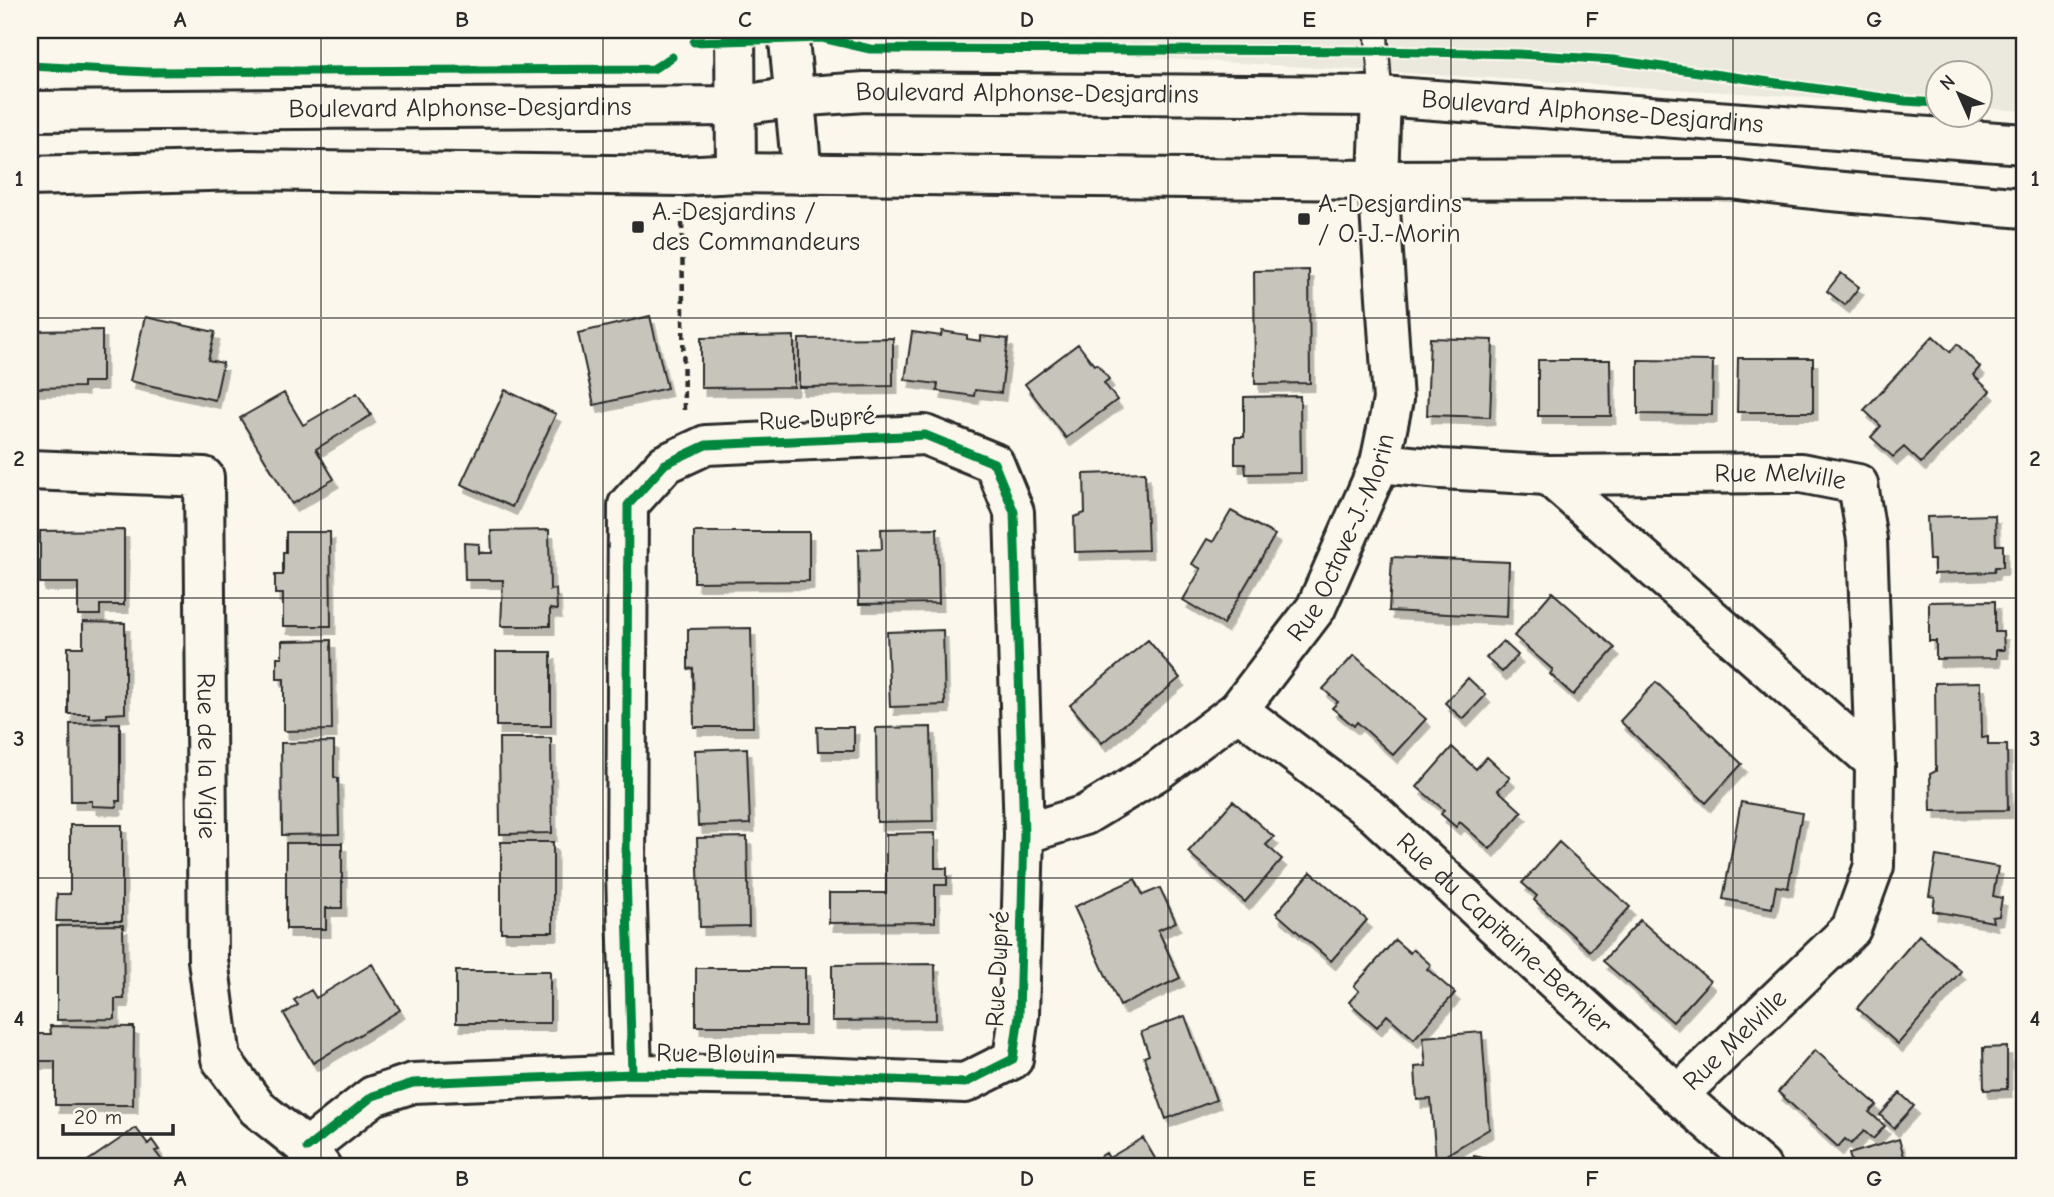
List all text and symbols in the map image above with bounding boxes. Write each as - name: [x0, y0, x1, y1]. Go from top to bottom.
- text: A: [174, 6, 187, 33]
- text: B: [455, 6, 469, 33]
- text: C: [738, 6, 752, 33]
- text: D: [1020, 6, 1034, 33]
- text: E: [1302, 6, 1316, 33]
- text: F: [1585, 6, 1599, 33]
- text: G: [1866, 6, 1882, 33]
- north arrow: [1924, 60, 1994, 130]
- text: N: [1936, 71, 1960, 95]
- street label: Boulevard Alphonse-Desjardins: [855, 77, 1199, 110]
- street label: Boulevard Alphonse-Desjardins: [1420, 84, 1765, 140]
- street label: Boulevard Alphonse-Desjardins: [288, 92, 632, 124]
- text: 1: [14, 165, 24, 192]
- text: 1: [2030, 165, 2040, 192]
- place label: A.-Desjardins / O.-J.-Morin: [1318, 189, 1462, 249]
- place label: A.-Desjardins / des Commandeurs: [652, 197, 860, 257]
- marker: A.-Desjardins / O.-J.-Morin: [1296, 211, 1312, 227]
- marker: A.-Desjardins / des Commandeurs: [630, 219, 646, 235]
- street label: Rue Dupré: [758, 401, 876, 437]
- street label: Rue Octave-J.-Morin: [1281, 431, 1401, 647]
- text: 2: [13, 445, 25, 472]
- text: 2: [2029, 445, 2041, 472]
- street label: Rue Melville: [1714, 458, 1849, 496]
- street label: Rue de la Vigie: [191, 673, 222, 839]
- text: 3: [13, 725, 25, 752]
- text: 3: [2029, 725, 2041, 752]
- street label: Rue du Capitaine-Bernier: [1390, 827, 1618, 1041]
- street label: Rue Dupré: [980, 910, 1016, 1028]
- street label: Rue Melville: [1677, 983, 1793, 1097]
- text: 4: [14, 1005, 25, 1032]
- text: 4: [2030, 1005, 2041, 1032]
- street label: Rue Blouin: [656, 1038, 776, 1070]
- scale bar: [63, 1092, 173, 1136]
- text: 20 m: [74, 1105, 122, 1129]
- text: A: [174, 1165, 187, 1192]
- text: B: [455, 1165, 469, 1192]
- text: C: [738, 1165, 752, 1192]
- text: D: [1020, 1165, 1034, 1192]
- text: E: [1302, 1165, 1316, 1192]
- text: F: [1585, 1165, 1599, 1192]
- text: G: [1866, 1165, 1882, 1192]

